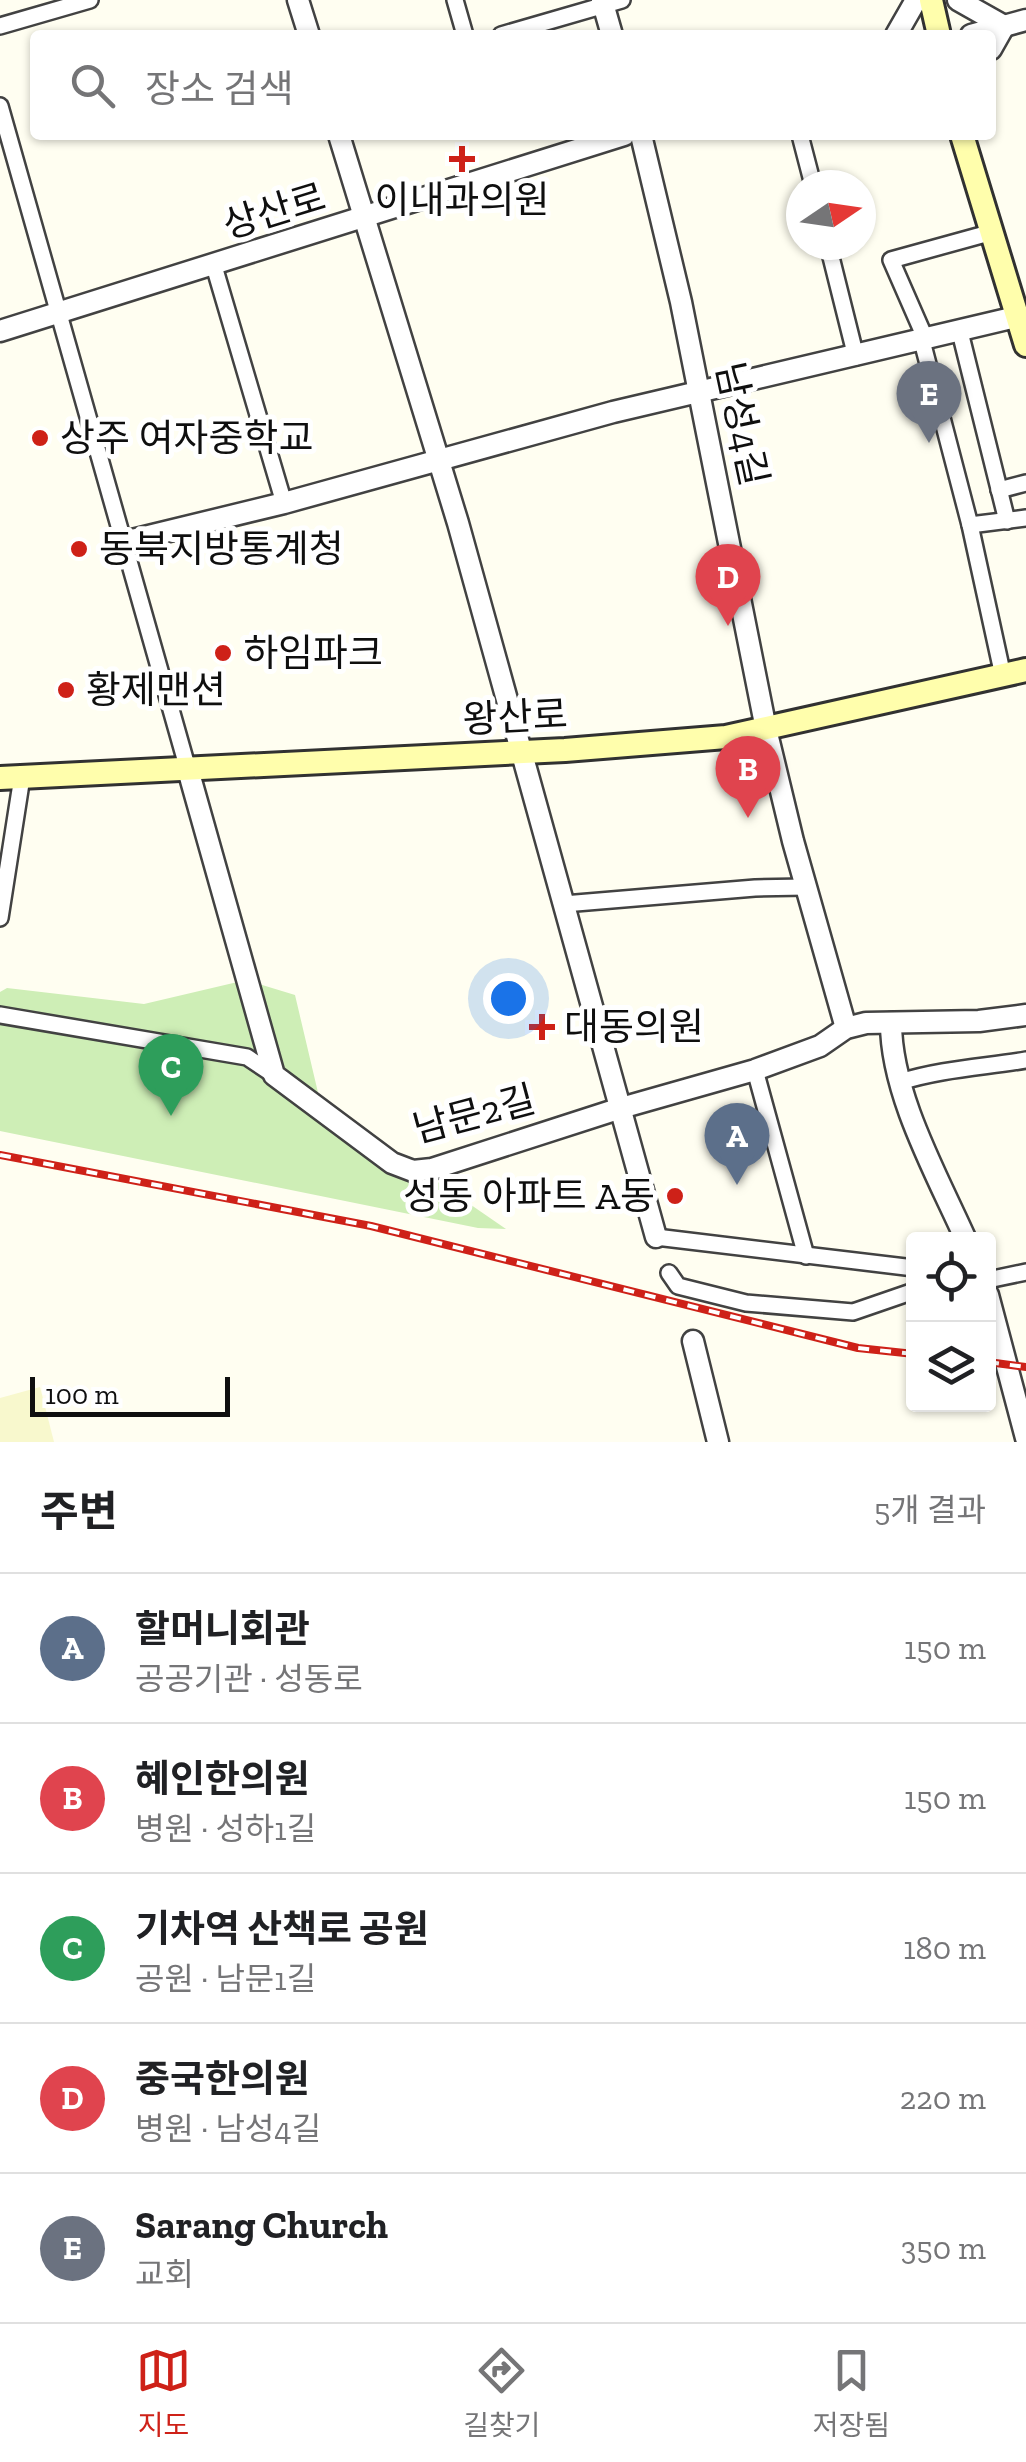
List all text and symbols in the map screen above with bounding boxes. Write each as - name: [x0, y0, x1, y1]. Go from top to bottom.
- search box: [30, 30, 996, 140]
- icon: search: [65, 58, 120, 113]
- text: 장소 검색: [145, 66, 293, 112]
- marker: 이내과의원: [449, 146, 475, 172]
- north arrow: [786, 170, 876, 260]
- street label: 상산로: [217, 174, 331, 248]
- place label: 이내과의원: [375, 177, 549, 223]
- street label: 남성4길: [706, 358, 778, 490]
- pin: E: [896, 360, 962, 443]
- place label: 상주 여자중학교: [60, 415, 313, 461]
- marker: 상주 여자중학교: [29, 427, 51, 449]
- place label: 동북지방통계청: [99, 526, 344, 572]
- marker: 동북지방통계청: [68, 538, 90, 560]
- pin: D: [696, 544, 760, 626]
- place label: 하임파크: [243, 630, 383, 676]
- marker: 하임파크: [212, 642, 234, 664]
- place label: 황제맨션: [86, 667, 226, 713]
- marker: 황제맨션: [55, 679, 77, 701]
- street label: 왕산로: [461, 691, 569, 743]
- pin: B: [716, 736, 780, 818]
- your location: [483, 973, 534, 1024]
- place label: 대동의원: [564, 1004, 704, 1050]
- marker: 대동의원: [529, 1014, 555, 1040]
- pin: C: [138, 1034, 204, 1116]
- street label: 남문2길: [408, 1076, 540, 1152]
- pin: A: [704, 1102, 770, 1185]
- place label: 성동 아파트 A동: [403, 1173, 655, 1219]
- marker: 성동 아파트 A동: [664, 1185, 686, 1207]
- map controls: [906, 1232, 996, 1412]
- button: locate: [906, 1232, 996, 1322]
- button: layers: [906, 1322, 996, 1412]
- scale bar: [30, 1372, 230, 1416]
- text: 100 m: [45, 1378, 119, 1411]
- text: 주변: [40, 1486, 117, 1537]
- text: 5개 결과: [874, 1491, 986, 1529]
- text: 할머니회관: [135, 1606, 310, 1652]
- text: A: [62, 1629, 83, 1667]
- text: 150 m: [904, 1629, 986, 1667]
- text: 공공기관 · 성동로: [135, 1660, 363, 1698]
- text: 혜인한의원: [135, 1756, 310, 1802]
- text: B: [63, 1779, 82, 1817]
- text: 150 m: [904, 1779, 986, 1817]
- text: 병원 · 성하1길: [135, 1810, 316, 1848]
- text: 기차역 산책로 공원: [135, 1906, 429, 1952]
- text: C: [62, 1929, 83, 1967]
- text: 180 m: [903, 1929, 986, 1967]
- text: 공원 · 남문1길: [135, 1960, 316, 1998]
- text: 중국한의원: [135, 2056, 310, 2102]
- text: D: [61, 2079, 84, 2117]
- text: 220 m: [900, 2079, 986, 2117]
- text: 병원 · 남성4길: [135, 2110, 321, 2148]
- text: Sarang Church: [135, 2202, 388, 2248]
- text: E: [63, 2229, 82, 2267]
- text: 350 m: [901, 2229, 986, 2267]
- text: 교회: [135, 2255, 194, 2293]
- tab: 지도: [136, 2343, 191, 2443]
- tab: 길찾기: [463, 2343, 540, 2443]
- tab: 저장됨: [813, 2343, 890, 2443]

